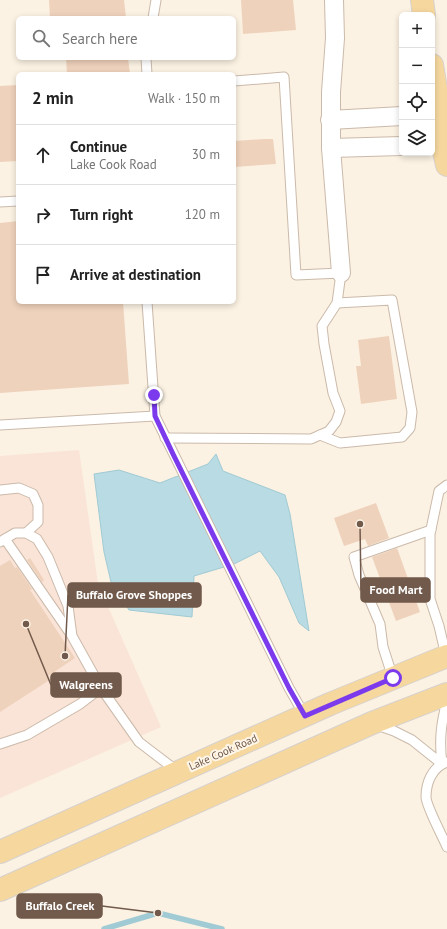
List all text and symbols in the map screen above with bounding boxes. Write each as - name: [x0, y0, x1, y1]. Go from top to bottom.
- map controls: [399, 12, 435, 156]
- button: +: [399, 12, 435, 48]
- search box: [16, 16, 236, 60]
- icon: search: [30, 27, 52, 49]
- text: Search here: [62, 29, 138, 48]
- button: −: [399, 48, 435, 84]
- button: locate: [399, 84, 435, 120]
- text: 2 min: [32, 87, 73, 109]
- text: Walk · 150 m: [148, 90, 220, 107]
- button: layers: [399, 120, 435, 156]
- text: Continue: [70, 137, 127, 156]
- icon: ahead: [32, 144, 54, 166]
- text: 30 m: [192, 146, 220, 163]
- text: Lake Cook Road: [70, 156, 157, 173]
- icon: right: [32, 204, 54, 226]
- text: Turn right: [70, 205, 133, 224]
- text: 120 m: [185, 206, 220, 223]
- icon: arrive: [32, 264, 54, 286]
- text: Arrive at destination: [70, 265, 201, 284]
- route end: [145, 386, 163, 404]
- callout: Food Mart: [361, 578, 430, 602]
- text: Food Mart: [370, 582, 423, 597]
- callout: Buffalo Grove Shoppes: [68, 583, 201, 607]
- text: Buffalo Grove Shoppes: [76, 587, 192, 602]
- route start: [384, 669, 402, 687]
- callout: Walgreens: [51, 673, 121, 697]
- text: Walgreens: [59, 677, 113, 692]
- street label: Lake Cook Road: [187, 731, 259, 773]
- callout: Buffalo Creek: [17, 894, 102, 918]
- text: Buffalo Creek: [26, 898, 95, 913]

